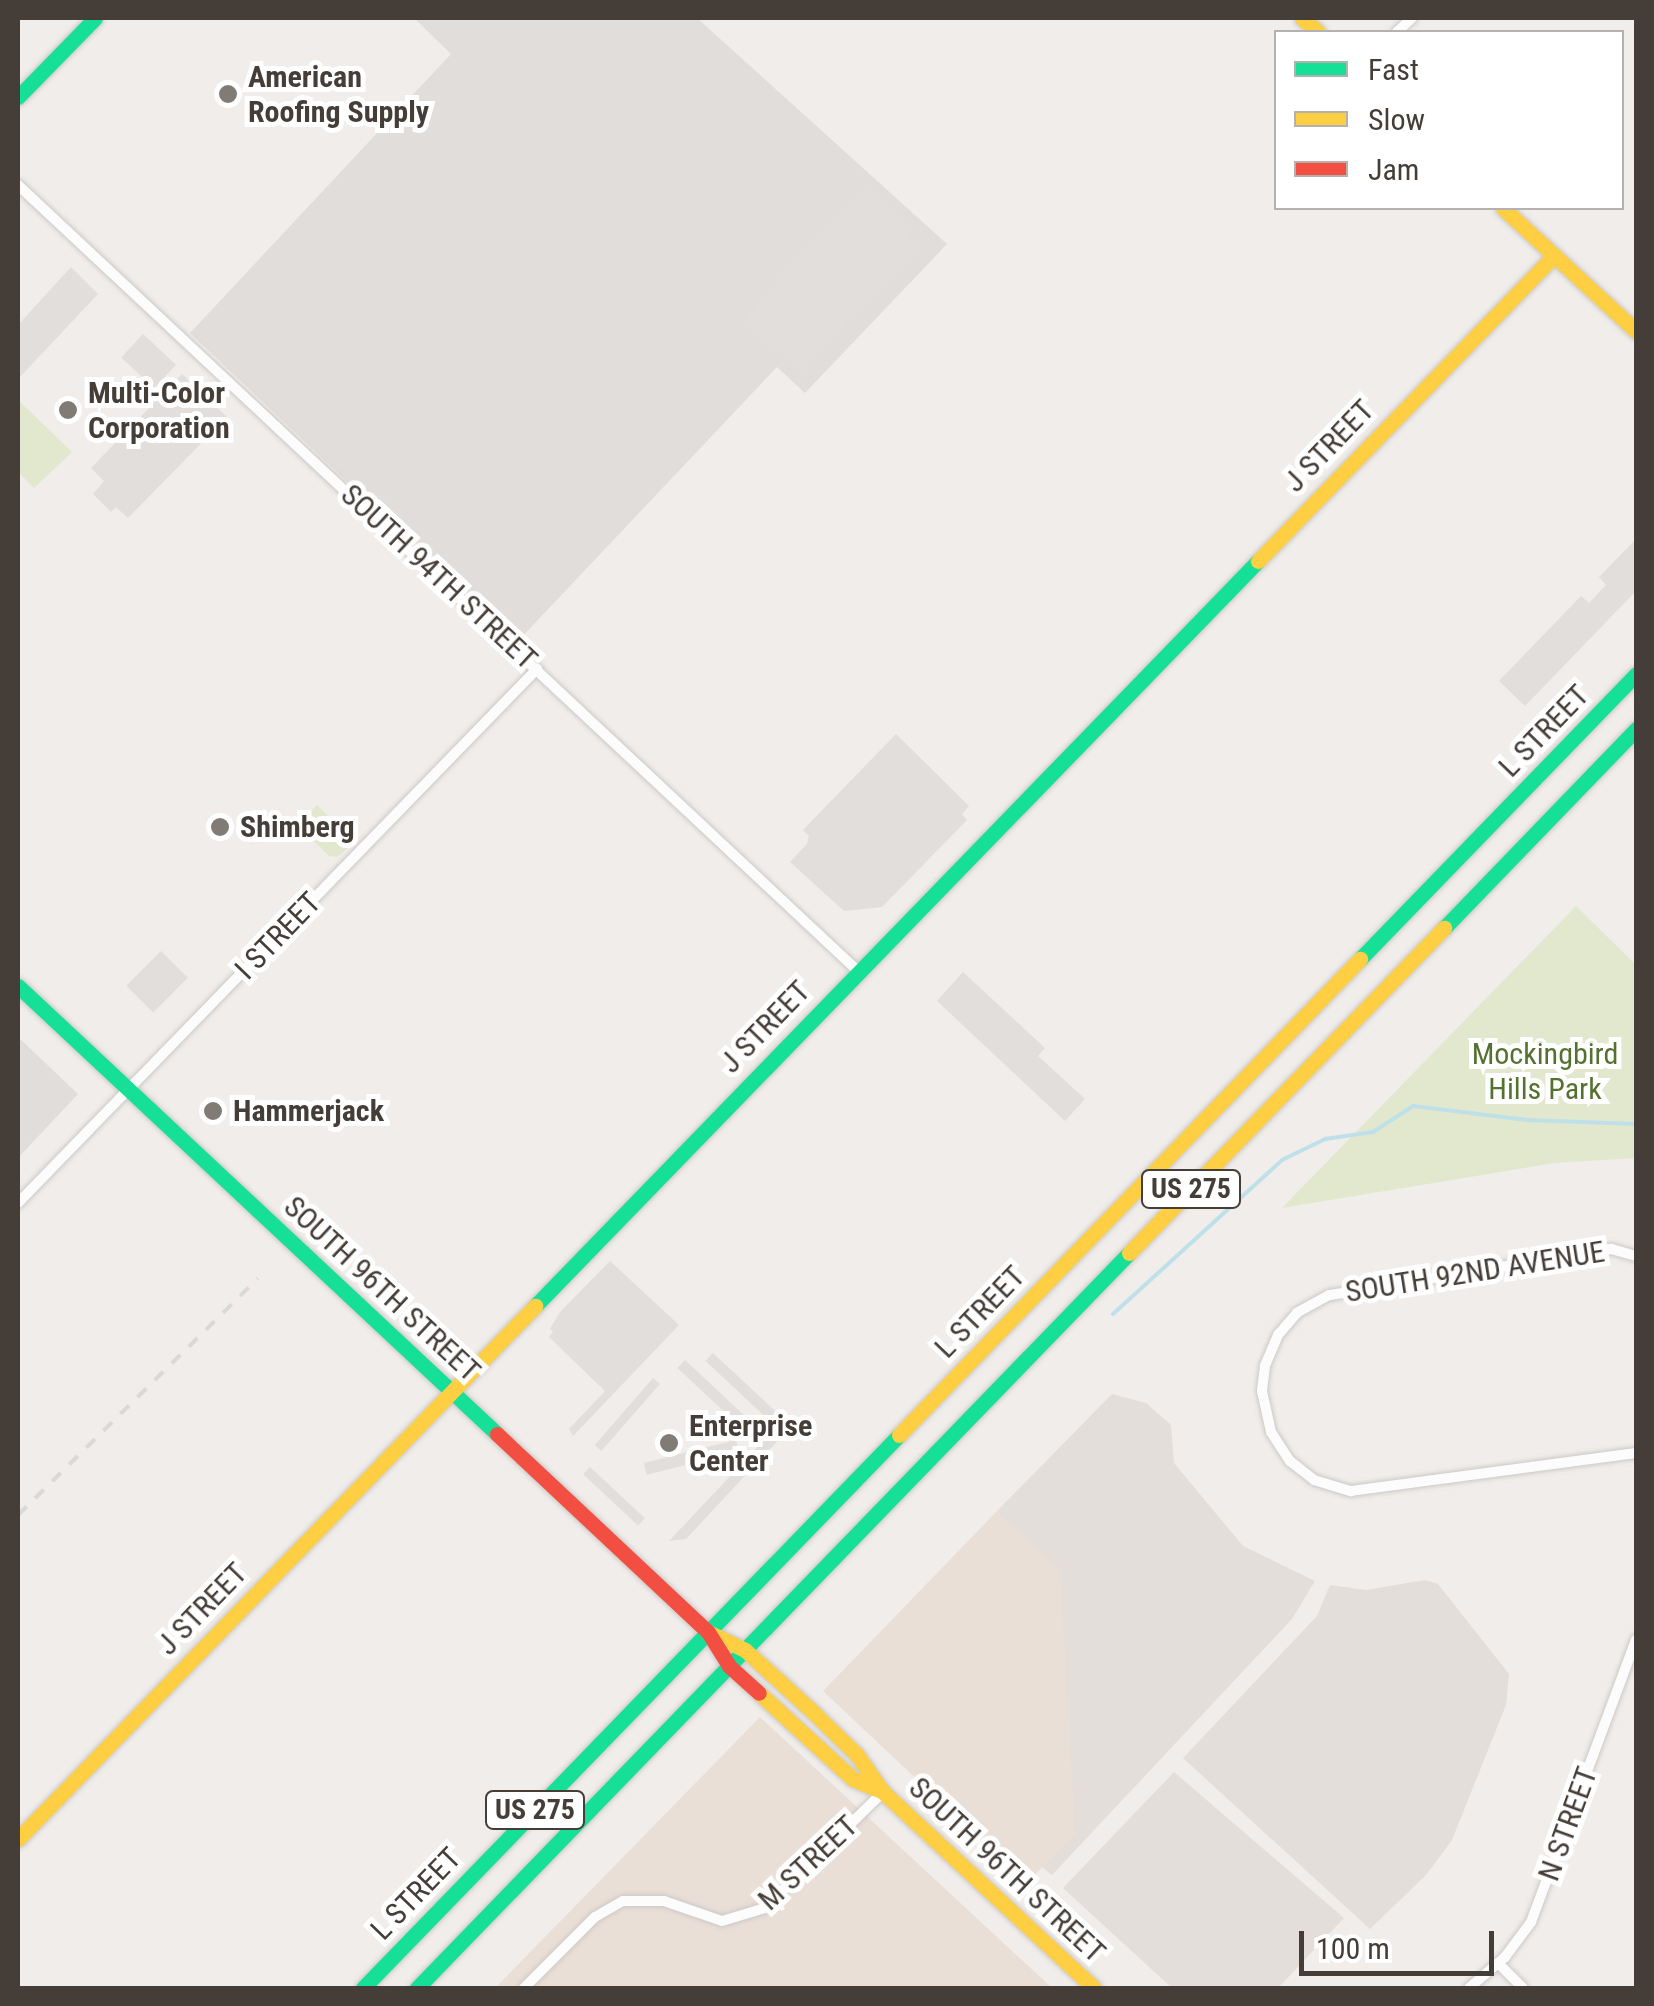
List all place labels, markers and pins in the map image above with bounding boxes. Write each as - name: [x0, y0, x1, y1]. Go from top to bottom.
- place label: American Roofing Supply: [248, 59, 429, 130]
- marker: American Roofing Supply: [217, 83, 239, 105]
- place label: Multi-Color Corporation: [88, 375, 230, 446]
- marker: Multi-Color Corporation: [57, 399, 79, 421]
- place label: Shimberg: [240, 809, 355, 845]
- marker: Shimberg: [209, 816, 231, 838]
- place label: Hammerjack: [233, 1093, 384, 1129]
- marker: Hammerjack: [202, 1100, 224, 1122]
- place label: Enterprise Center: [689, 1408, 812, 1478]
- marker: Enterprise Center: [658, 1432, 680, 1454]

